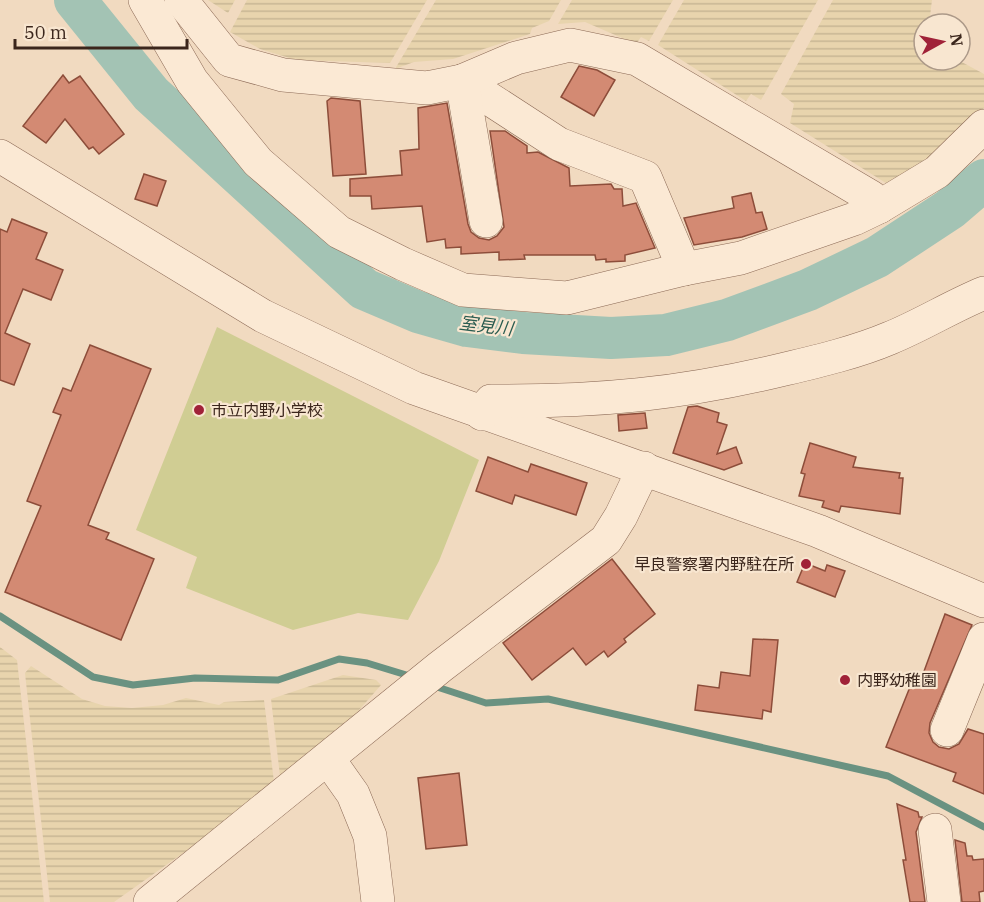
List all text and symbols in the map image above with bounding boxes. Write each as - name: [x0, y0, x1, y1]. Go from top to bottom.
- scale bar: [15, 12, 188, 50]
- north arrow: [912, 12, 972, 72]
- text: 50 m: [24, 21, 67, 44]
- text: N: [946, 32, 968, 48]
- water label: 室見川: [458, 311, 516, 340]
- place label: 市立内野小学校: [211, 400, 323, 420]
- marker: 市立内野小学校: [192, 403, 206, 417]
- place label: 早良警察署内野駐在所: [634, 554, 794, 574]
- marker: 早良警察署内野駐在所: [799, 557, 813, 571]
- place label: 内野幼稚園: [857, 670, 937, 690]
- marker: 内野幼稚園: [838, 673, 852, 687]

